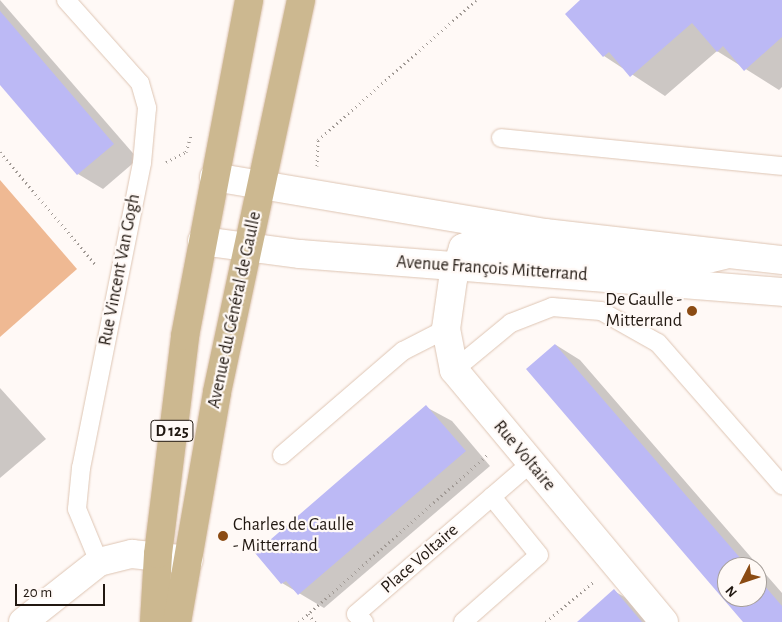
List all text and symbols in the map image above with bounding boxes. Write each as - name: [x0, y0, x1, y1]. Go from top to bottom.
- street label: Rue Vincent Van Gogh: [95, 192, 145, 348]
- street label: Avenue du Général de Gaulle: [204, 210, 266, 410]
- street label: Avenue François Mitterrand: [396, 252, 588, 286]
- place label: De Gaulle - Mitterrand: [605, 290, 682, 332]
- marker: De Gaulle - Mitterrand: [686, 305, 698, 317]
- street label: Rue Voltaire: [488, 416, 560, 496]
- road number: D 125: [150, 418, 194, 444]
- place label: Charles de Gaulle - Mitterrand: [233, 515, 354, 558]
- street label: Place Voltaire: [377, 520, 463, 598]
- marker: Charles de Gaulle - Mitterrand: [217, 530, 229, 542]
- north arrow: [717, 557, 767, 607]
- scale bar: [18, 574, 108, 606]
- text: N: [723, 583, 740, 599]
- text: 20 m: [23, 585, 52, 600]

